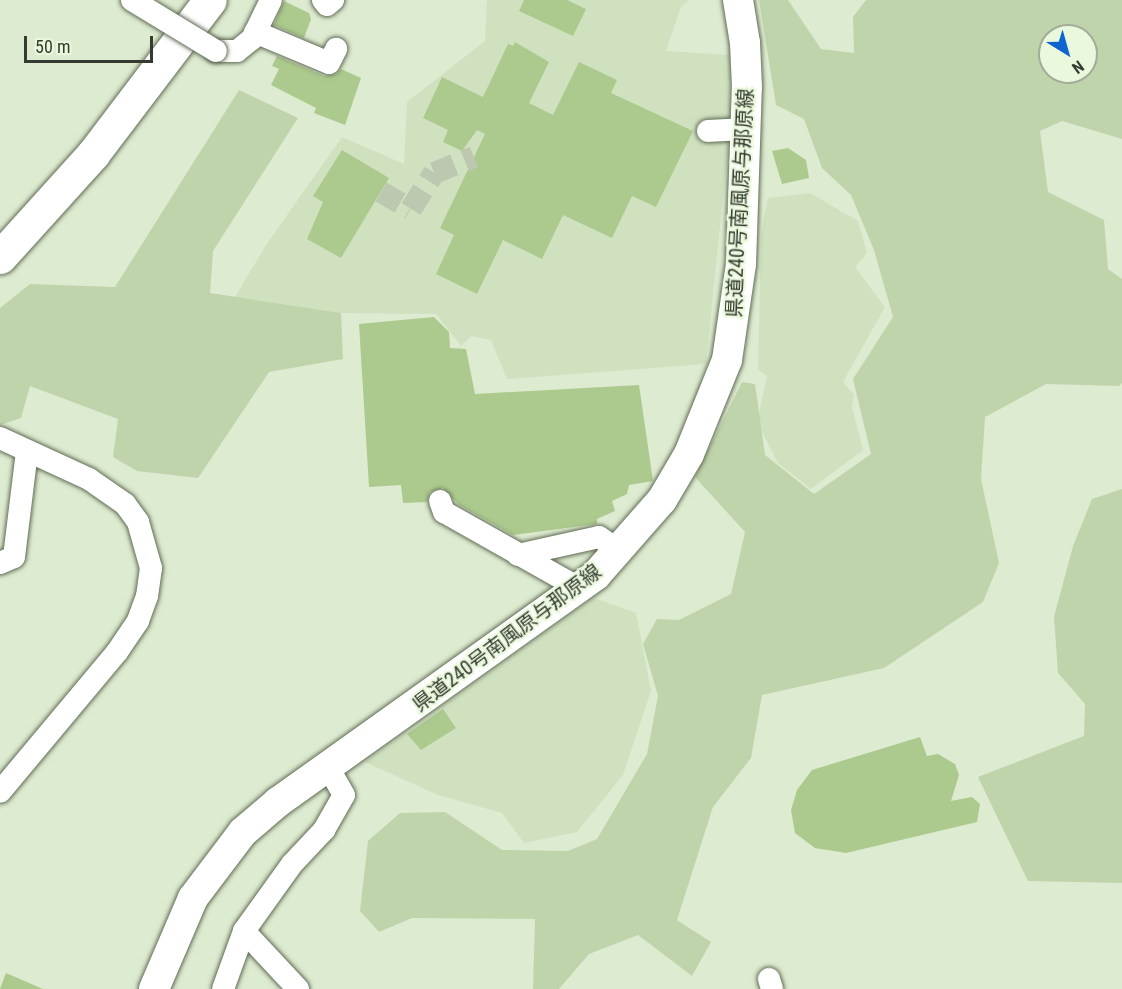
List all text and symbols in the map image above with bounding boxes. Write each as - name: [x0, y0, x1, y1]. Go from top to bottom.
- scale bar: [27, 24, 156, 62]
- north arrow: [1038, 24, 1098, 84]
- text: 50 m: [35, 36, 70, 57]
- text: N: [1068, 57, 1088, 78]
- street label: 県道240号南風原与那原線: [722, 88, 758, 318]
- street label: 県道240号南風原与那原線: [408, 559, 606, 717]

